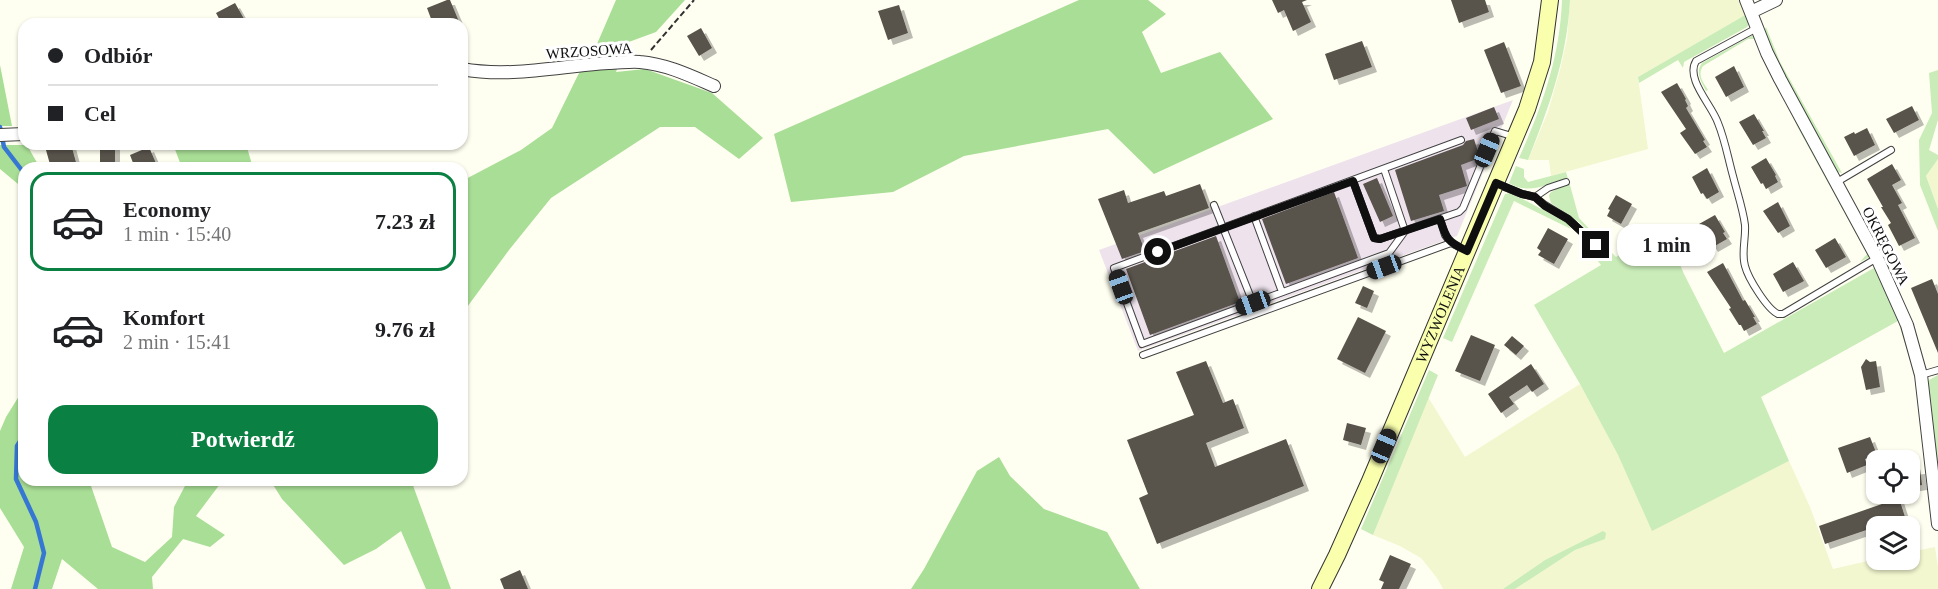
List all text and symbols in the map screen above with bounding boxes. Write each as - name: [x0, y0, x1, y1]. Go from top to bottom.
- street label: WRZOSOWA: [545, 40, 633, 62]
- text: Odbiór: [84, 43, 152, 68]
- text: Cel: [84, 101, 116, 126]
- car: [1472, 130, 1502, 170]
- icon: car: [51, 195, 105, 249]
- text: Economy: [123, 197, 211, 222]
- street label: OKRĘGOWA: [1859, 204, 1913, 288]
- text: 7.23 zł: [375, 209, 435, 234]
- text: 1 min · 15:40: [123, 223, 231, 245]
- callout: 1 min: [1617, 224, 1716, 266]
- route end: [1582, 231, 1609, 258]
- text: 1 min: [1642, 234, 1691, 256]
- route start: [1144, 238, 1171, 265]
- car: [1364, 252, 1404, 282]
- street label: WYZWOLENIA: [1413, 263, 1468, 365]
- car: [1106, 267, 1136, 307]
- car: [1233, 288, 1273, 318]
- icon: car: [51, 303, 105, 357]
- text: Komfort: [123, 305, 205, 330]
- text: 9.76 zł: [375, 317, 435, 342]
- text: 2 min · 15:41: [123, 331, 231, 353]
- button: Potwierdź: [48, 405, 438, 474]
- car: [1369, 426, 1399, 466]
- map controls: [1866, 450, 1920, 570]
- button: locate: [1866, 450, 1920, 504]
- button: layers: [1866, 516, 1920, 570]

